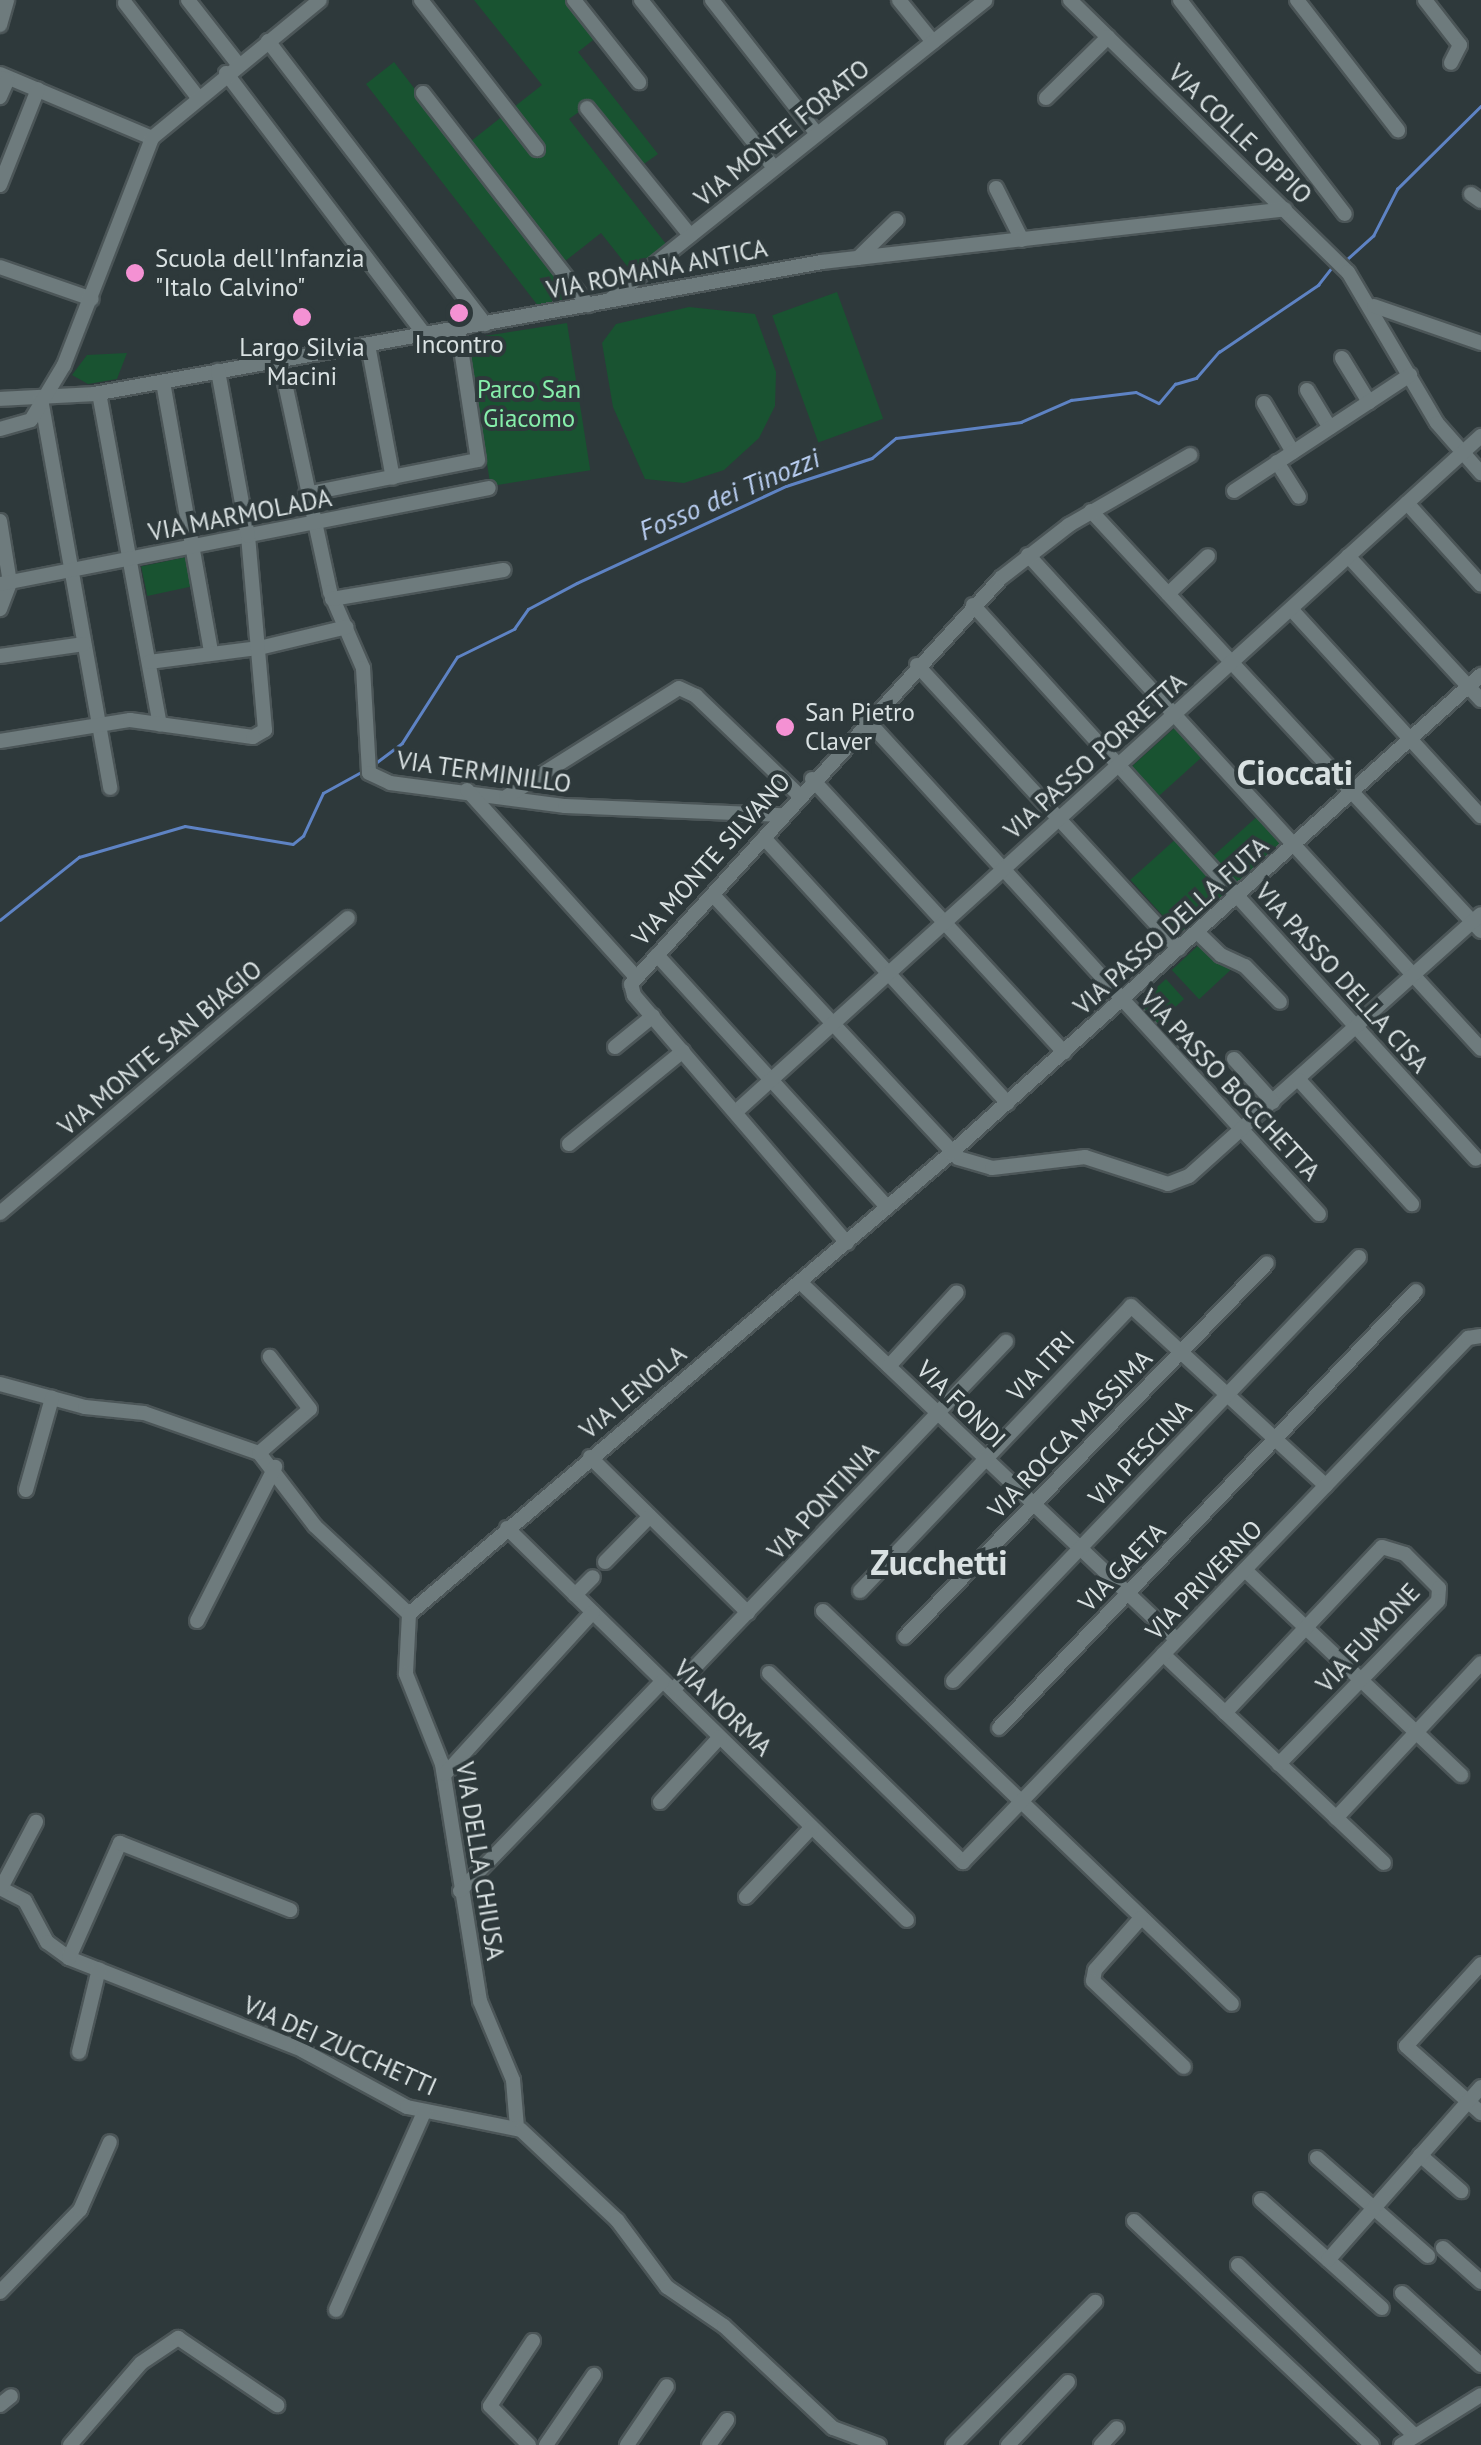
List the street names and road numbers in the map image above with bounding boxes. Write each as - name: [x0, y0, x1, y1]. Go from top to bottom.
- street label: VIA MONTE FORATO: [688, 53, 876, 213]
- street label: VIA COLLE OPPIO: [1162, 58, 1318, 210]
- street label: VIA ROMANA ANTICA: [543, 233, 771, 305]
- street label: VIA MARMOLADA: [145, 482, 335, 548]
- street label: VIA PASSO PORRETTA: [998, 666, 1192, 846]
- street label: VIA TERMINILLO: [394, 745, 574, 799]
- street label: VIA MONTE SILVANO: [625, 766, 797, 952]
- street label: VIA PASSO DELLA FUTA: [1067, 830, 1275, 1022]
- street label: VIA PASSO DELLA CISA: [1248, 876, 1436, 1080]
- street label: VIA MONTE SAN BIAGIO: [52, 954, 268, 1142]
- street label: VIA PASSO BOCCHETTA: [1133, 983, 1327, 1187]
- street label: VIA ITRI: [1001, 1324, 1081, 1408]
- street label: VIA LENOLA: [573, 1338, 693, 1446]
- street label: VIA ROCCA MASSIMA: [981, 1343, 1159, 1525]
- street label: VIA FONDI: [910, 1354, 1012, 1454]
- street label: VIA PESCINA: [1082, 1394, 1198, 1512]
- street label: VIA PONTINIA: [761, 1436, 885, 1566]
- street label: VIA PRIVERNO: [1139, 1514, 1269, 1646]
- street label: VIA GAETA: [1072, 1516, 1172, 1618]
- street label: VIA FUMONE: [1310, 1577, 1426, 1699]
- street label: VIA NORMA: [667, 1653, 779, 1763]
- street label: VIA DELLA CHIUSA: [449, 1759, 511, 1963]
- street label: VIA DEI ZUCCHETTI: [238, 1990, 442, 2102]

